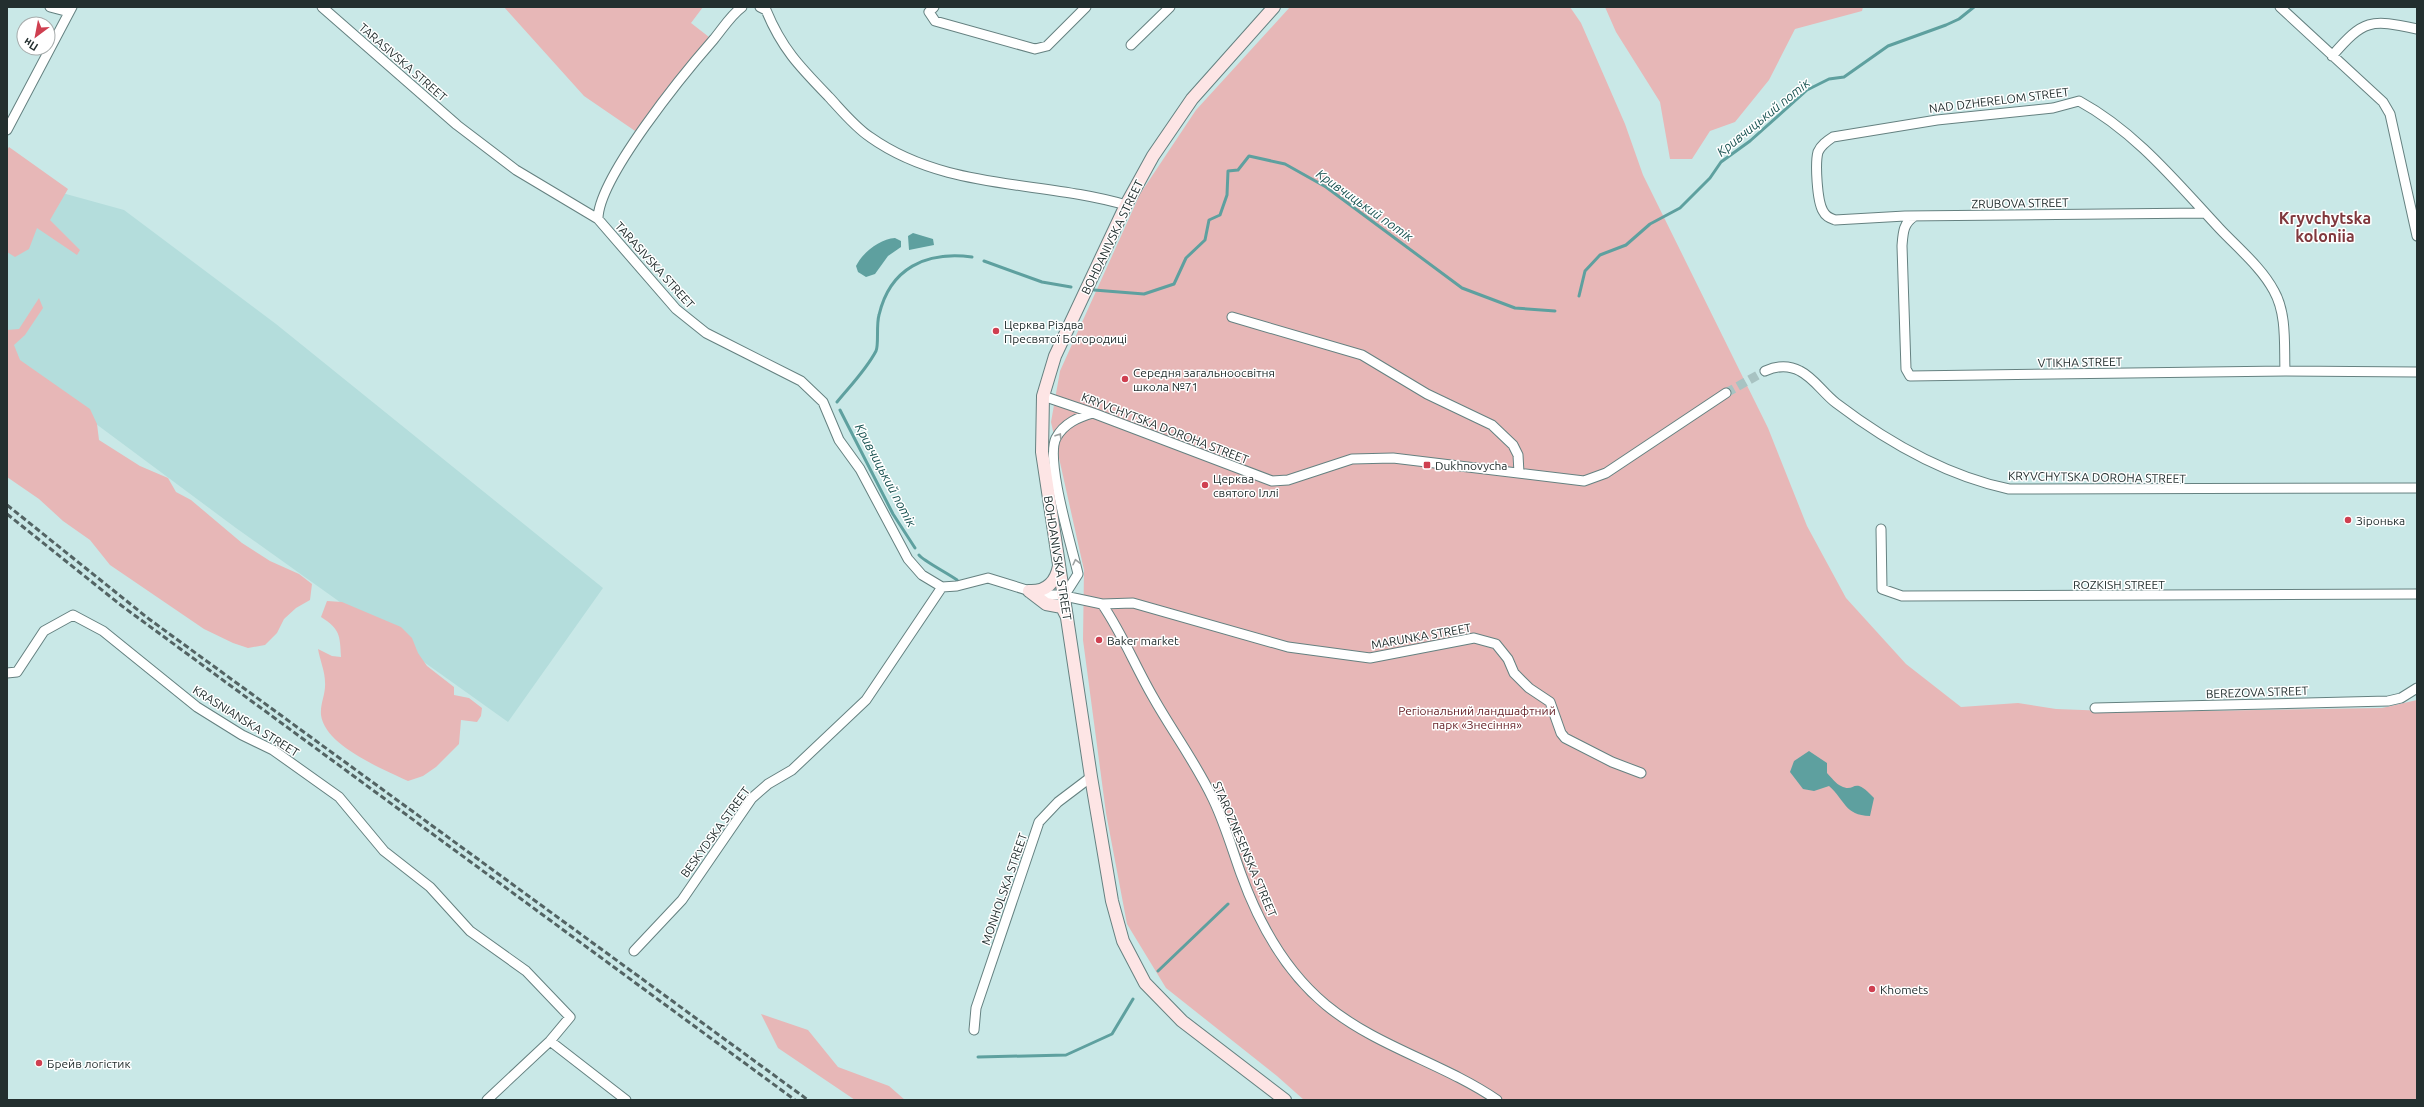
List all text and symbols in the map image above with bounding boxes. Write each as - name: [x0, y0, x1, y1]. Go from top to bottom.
- north arrow: [16, 16, 56, 56]
- street label: TARASIVSKA STREET: [357, 20, 450, 104]
- text: Пн: [21, 36, 40, 53]
- water label: Кривчицький потік: [1714, 75, 1812, 159]
- street label: NAD DZHERELOM STREET: [1928, 85, 2070, 115]
- water label: Кривчицький потік: [1314, 166, 1416, 244]
- street label: BOHDANIVSKA STREET: [1079, 177, 1146, 296]
- street label: ZRUBOVA STREET: [1971, 196, 2069, 210]
- district label: Kryvchytska koloniia: [2279, 209, 2371, 245]
- street label: TARASIVSKA STREET: [613, 219, 697, 311]
- place label: Церква Різдва Пресвятої Богородиці: [1004, 318, 1127, 345]
- marker: Церква Різдва Пресвятої Богородиці: [991, 326, 1001, 336]
- street label: VTIKHA STREET: [2038, 355, 2123, 369]
- place label: Середня загальноосвітня школа №71: [1133, 366, 1275, 393]
- marker: Середня загальноосвітня школа №71: [1120, 374, 1130, 384]
- street label: KRYVCHYTSKA DOROHA STREET: [1080, 390, 1251, 466]
- water label: Кривчицький потік: [853, 421, 919, 529]
- one-way arrow: [1054, 433, 1061, 440]
- place label: Dukhnovycha: [1435, 459, 1508, 472]
- marker: Dukhnovycha: [1422, 460, 1432, 470]
- street label: KRYVCHYTSKA DOROHA STREET: [2008, 469, 2186, 485]
- place label: Церква святого Іллі: [1213, 472, 1279, 499]
- marker: Церква святого Іллі: [1200, 480, 1210, 490]
- street label: BOHDANIVSKA STREET: [1042, 495, 1074, 621]
- place label: Зіронька: [2356, 514, 2405, 527]
- marker: Зіронька: [2343, 515, 2353, 525]
- one-way arrow: [1072, 559, 1080, 565]
- street label: ROZKISH STREET: [2073, 578, 2165, 591]
- street label: MARUNKA STREET: [1370, 621, 1472, 651]
- place label: Baker market: [1107, 634, 1179, 647]
- marker: Baker market: [1094, 635, 1104, 645]
- street label: KRASNIANSKA STREET: [191, 683, 302, 759]
- street label: BEREZOVA STREET: [2206, 684, 2309, 700]
- park label: Регіональний ландшафтний парк «Знесіння»: [1398, 704, 1556, 731]
- street label: STAROZNESENSKA STREET: [1211, 779, 1280, 919]
- street label: BESKYDSKA STREET: [678, 784, 752, 880]
- street label: MONHOLSKA STREET: [979, 831, 1029, 947]
- place label: Khomets: [1880, 983, 1928, 996]
- marker: Khomets: [1867, 984, 1877, 994]
- place label: Брейв логістик: [47, 1057, 131, 1070]
- marker: Брейв логістик: [34, 1058, 44, 1068]

